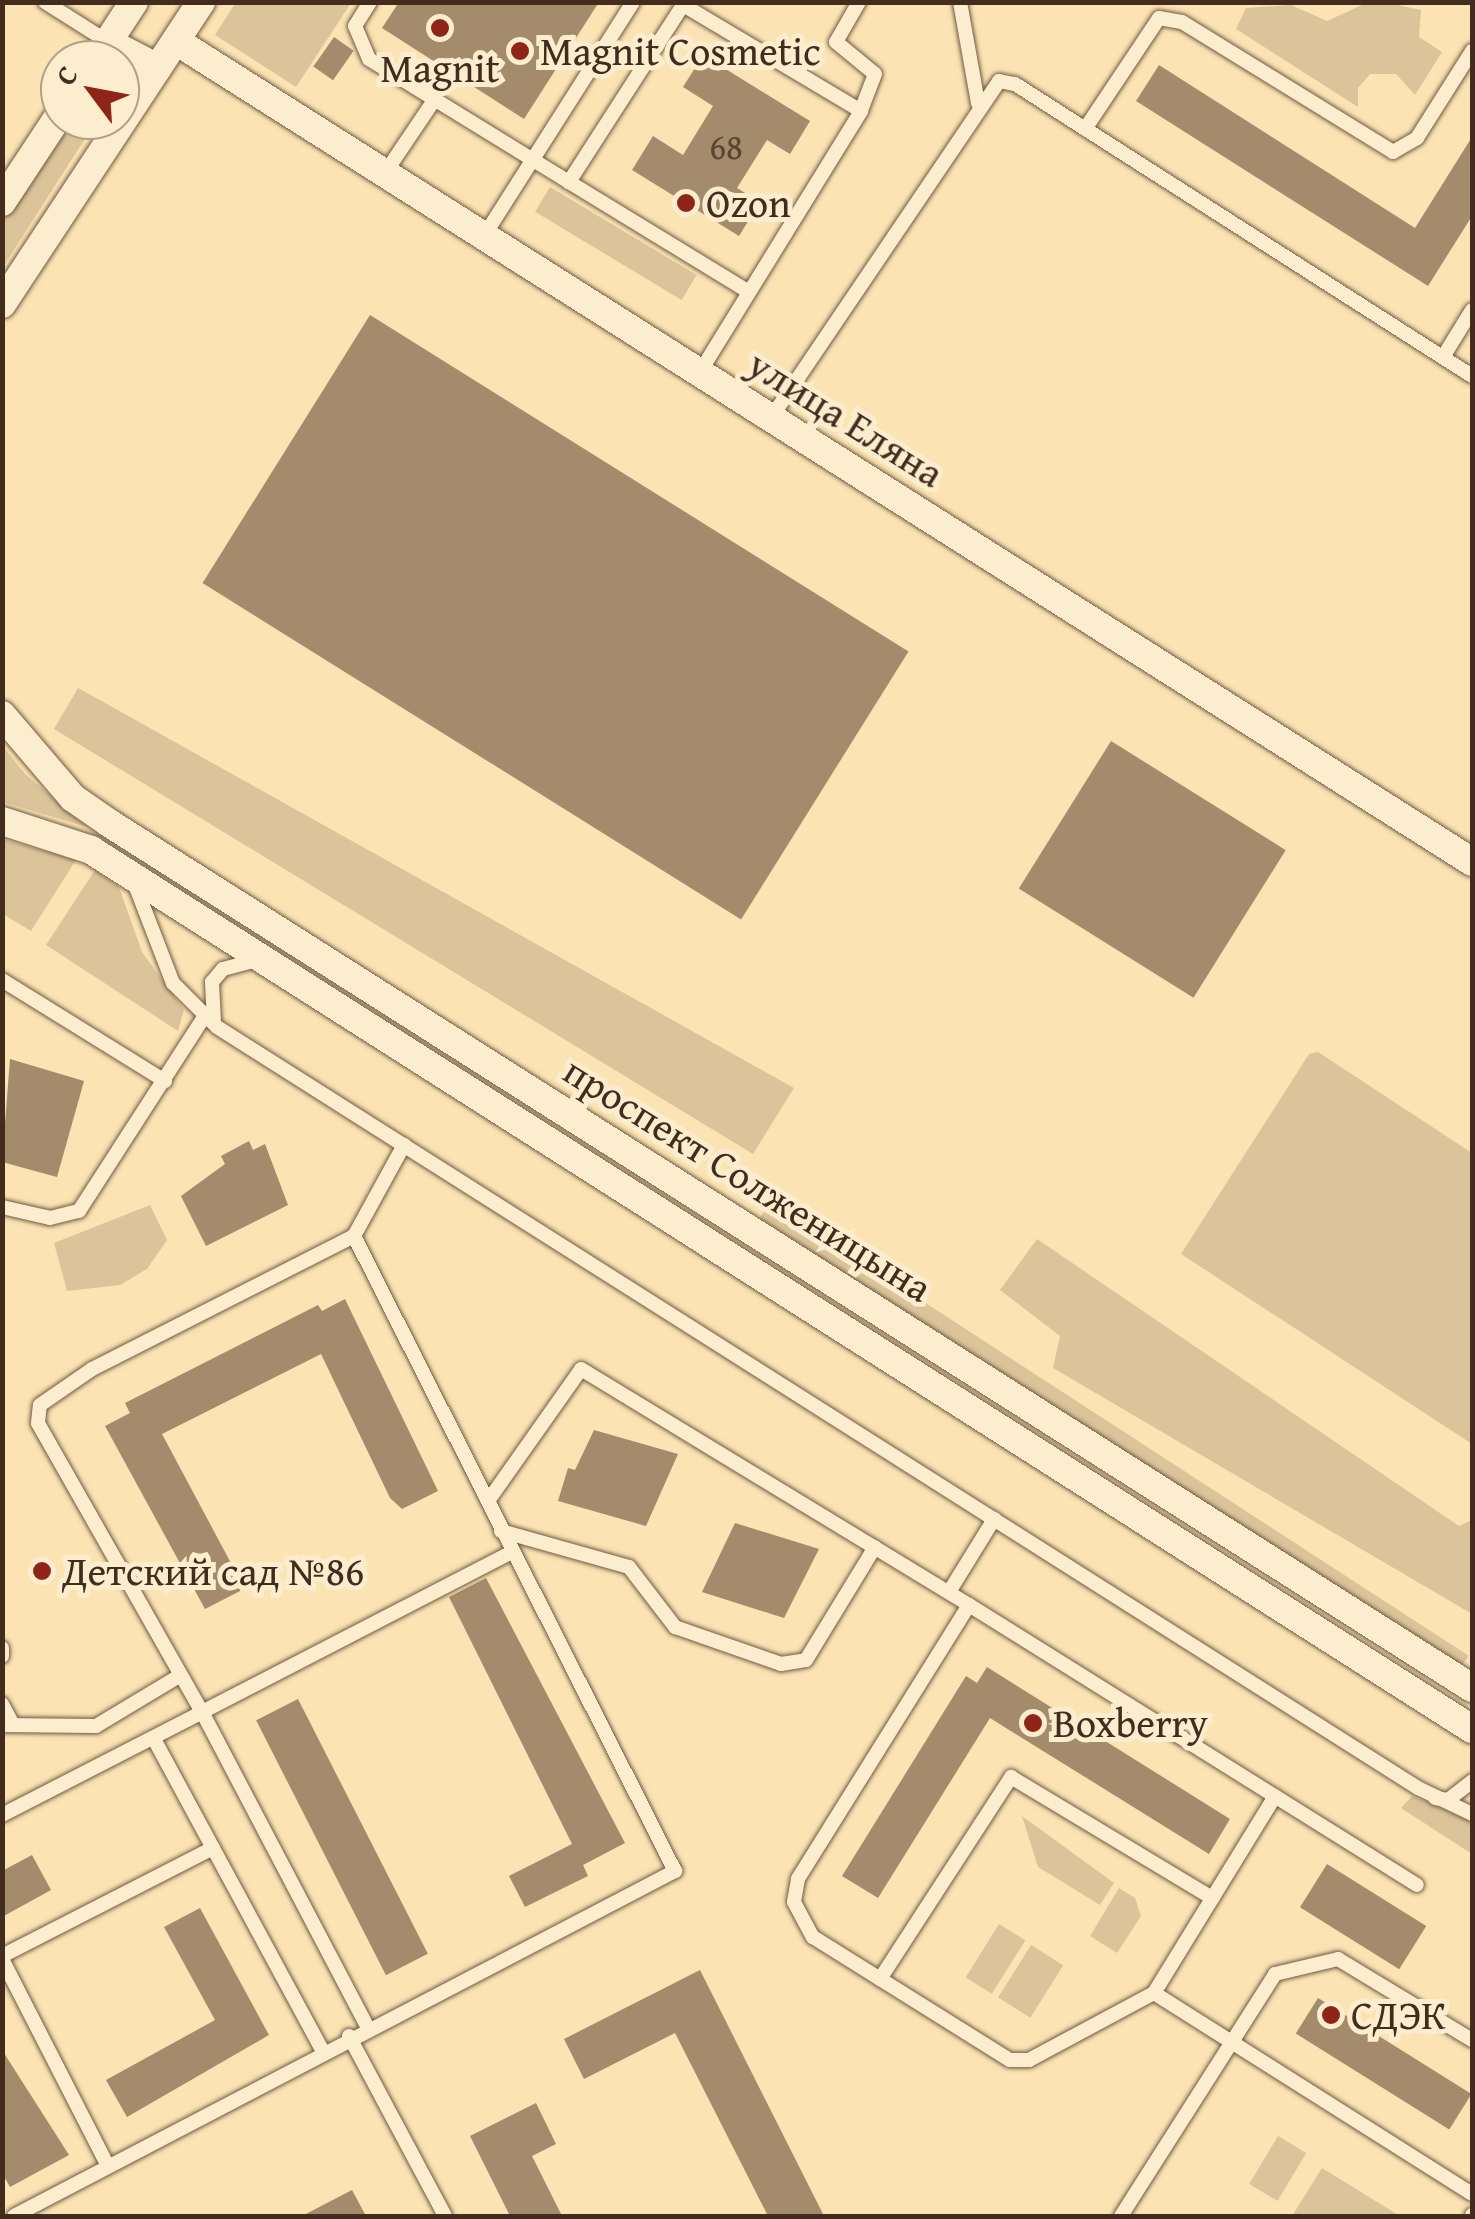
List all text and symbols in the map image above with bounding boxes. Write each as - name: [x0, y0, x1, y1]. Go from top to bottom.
- marker: Magnit: [429, 17, 451, 39]
- place label: Magnit Cosmetic: [540, 27, 821, 75]
- north arrow: [40, 40, 140, 140]
- marker: Magnit Cosmetic: [509, 40, 531, 62]
- place label: Magnit: [380, 44, 500, 92]
- text: С: [44, 57, 87, 92]
- house number: 68: [709, 126, 743, 168]
- place label: Ozon: [706, 179, 791, 227]
- marker: Ozon: [675, 192, 697, 214]
- street label: улица Еляна: [739, 339, 953, 497]
- street label: проспект Солженицына: [555, 1046, 941, 1312]
- place label: Детский сад №86: [62, 1547, 364, 1595]
- marker: Детский сад №86: [31, 1560, 53, 1582]
- place label: Boxberry: [1053, 1699, 1208, 1747]
- marker: Boxberry: [1022, 1712, 1044, 1734]
- place label: СДЭК: [1351, 1991, 1446, 2039]
- marker: СДЭК: [1320, 2004, 1342, 2026]

